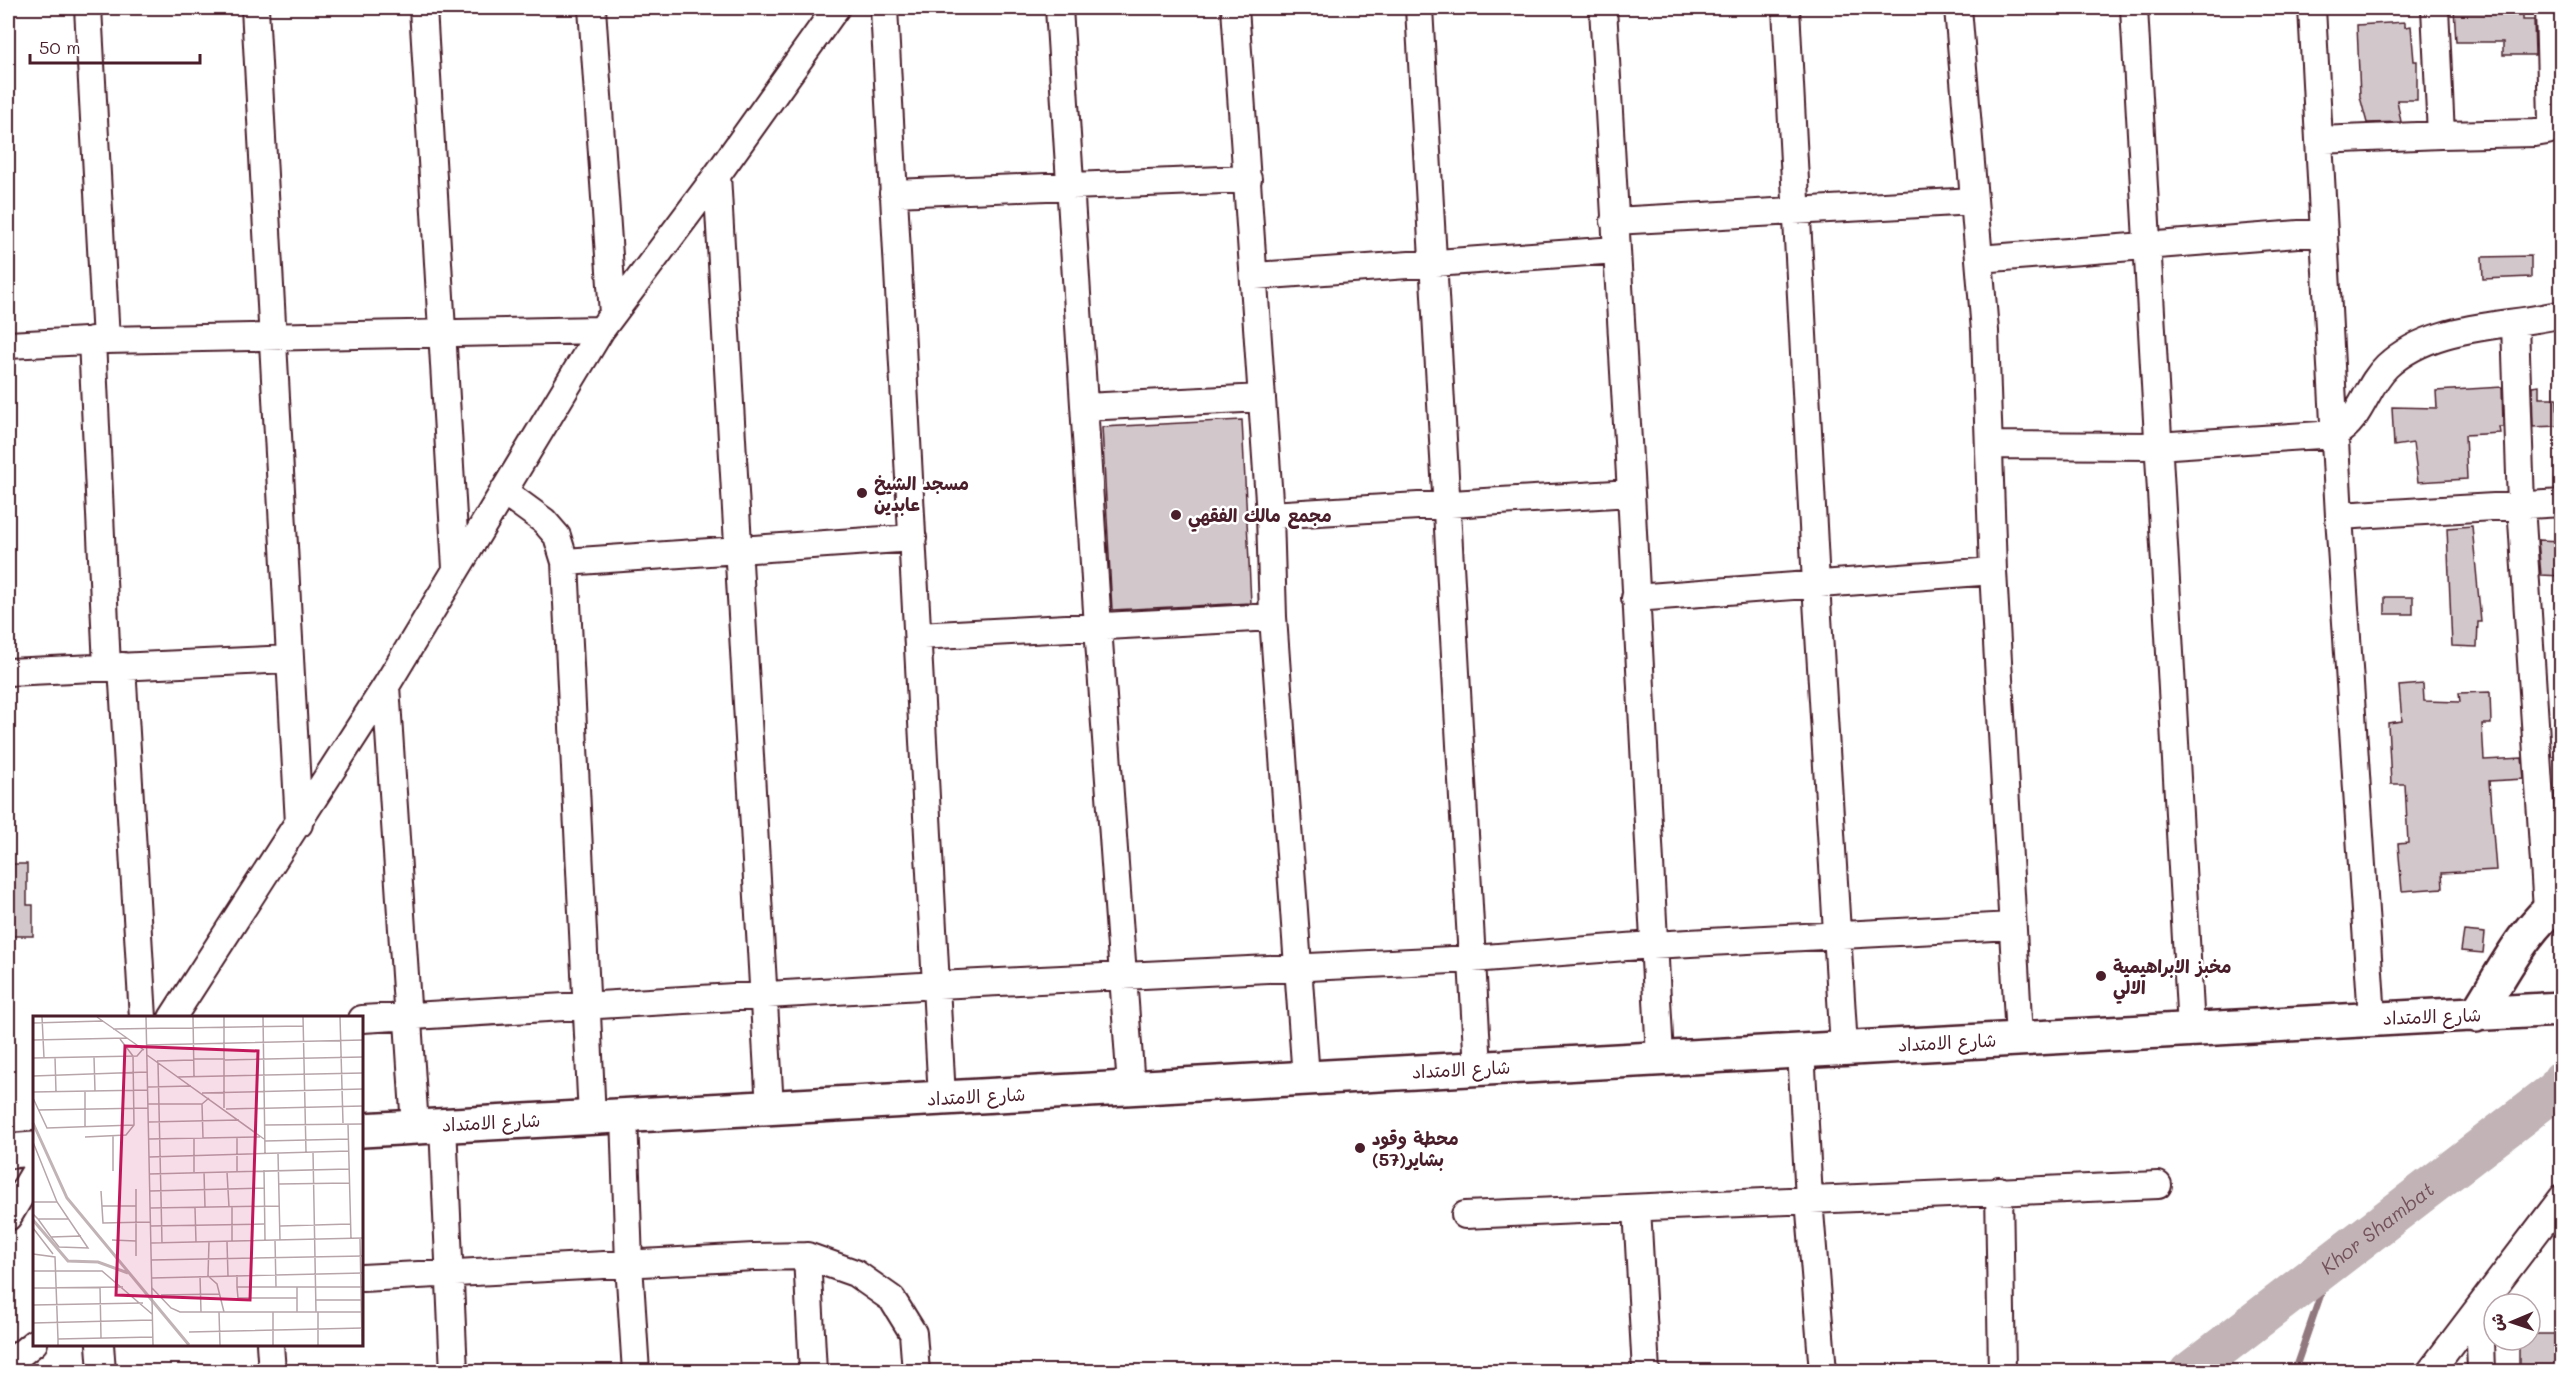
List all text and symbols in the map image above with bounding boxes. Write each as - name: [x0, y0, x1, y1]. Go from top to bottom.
- scale bar: [30, 27, 200, 65]
- text: 50 m: [39, 35, 81, 59]
- place label: مسجد الشيخ عابدين: [874, 471, 969, 516]
- marker: مسجد الشيخ عابدين: [855, 486, 869, 500]
- place label: مجمع مالك الفقهي: [1188, 503, 1332, 532]
- marker: مجمع مالك الفقهي: [1169, 508, 1183, 522]
- place label: مخبز الابراهيمية الالي: [2113, 954, 2232, 1004]
- marker: مخبز الابراهيمية الالي: [2094, 969, 2108, 983]
- street label: شارع الامتداد: [2382, 1002, 2482, 1031]
- inset map: [33, 1016, 363, 1346]
- street label: شارع الامتداد: [1897, 1027, 1997, 1058]
- street label: شارع الامتداد: [1411, 1054, 1511, 1085]
- street label: شارع الامتداد: [926, 1081, 1026, 1112]
- street label: شارع الامتداد: [441, 1107, 541, 1138]
- place label: محطة وقود بشاير(57): [1372, 1126, 1459, 1171]
- marker: محطة وقود بشاير(57): [1353, 1141, 1367, 1155]
- water label: Khor Shambat: [2315, 1176, 2439, 1280]
- north arrow: [2482, 1292, 2542, 1352]
- text: ش: [2486, 1313, 2507, 1332]

